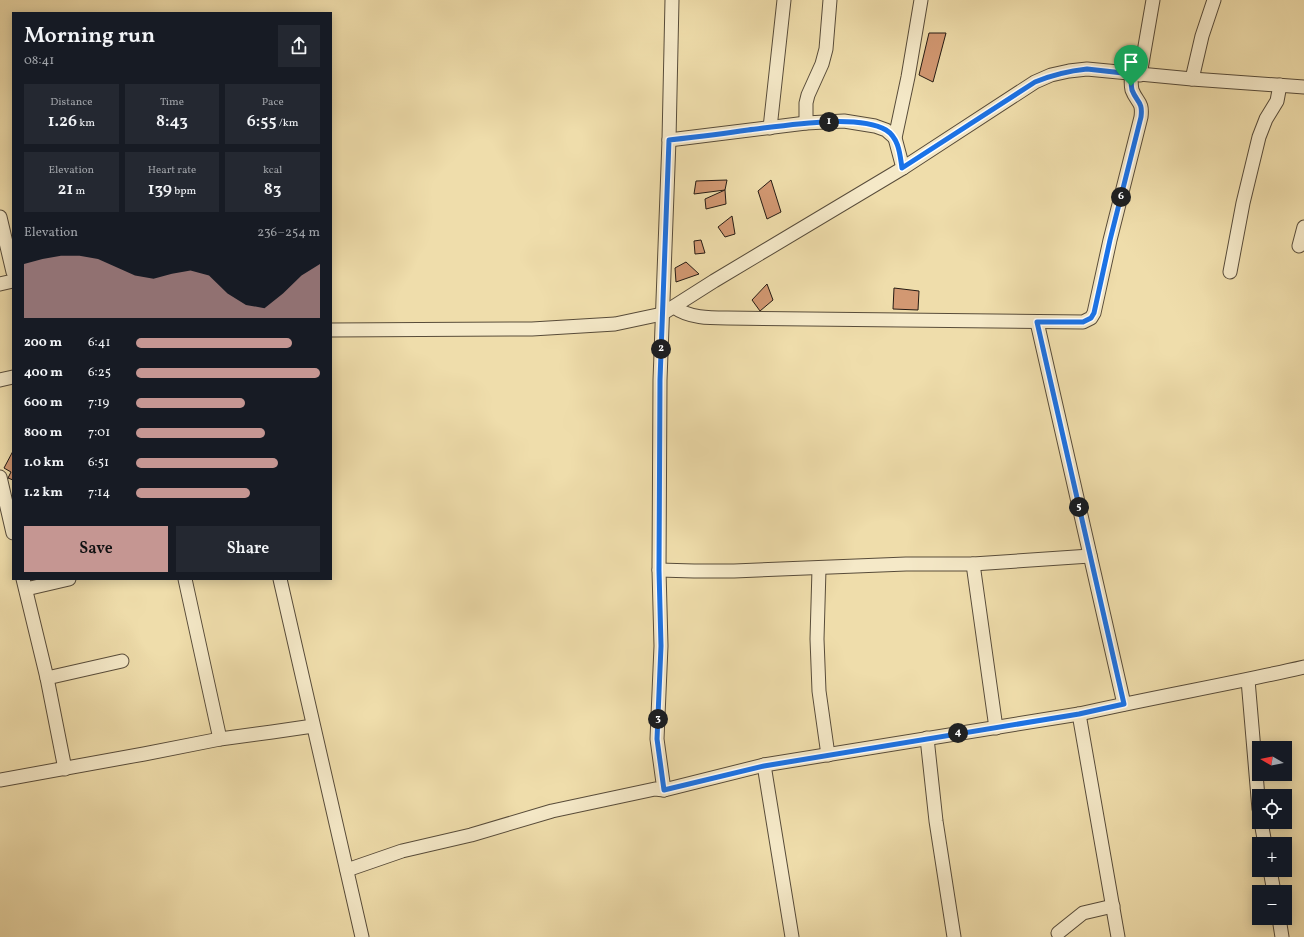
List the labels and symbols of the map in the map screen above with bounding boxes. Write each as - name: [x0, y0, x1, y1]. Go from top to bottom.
- pin: [1114, 45, 1148, 86]
- pin: 1: [819, 112, 839, 132]
- pin: 6: [1111, 187, 1131, 207]
- pin: 2: [651, 339, 671, 359]
- pin: 5: [1069, 497, 1089, 517]
- pin: 3: [648, 709, 668, 729]
- pin: 4: [948, 723, 968, 743]
- north arrow: [1252, 741, 1292, 781]

